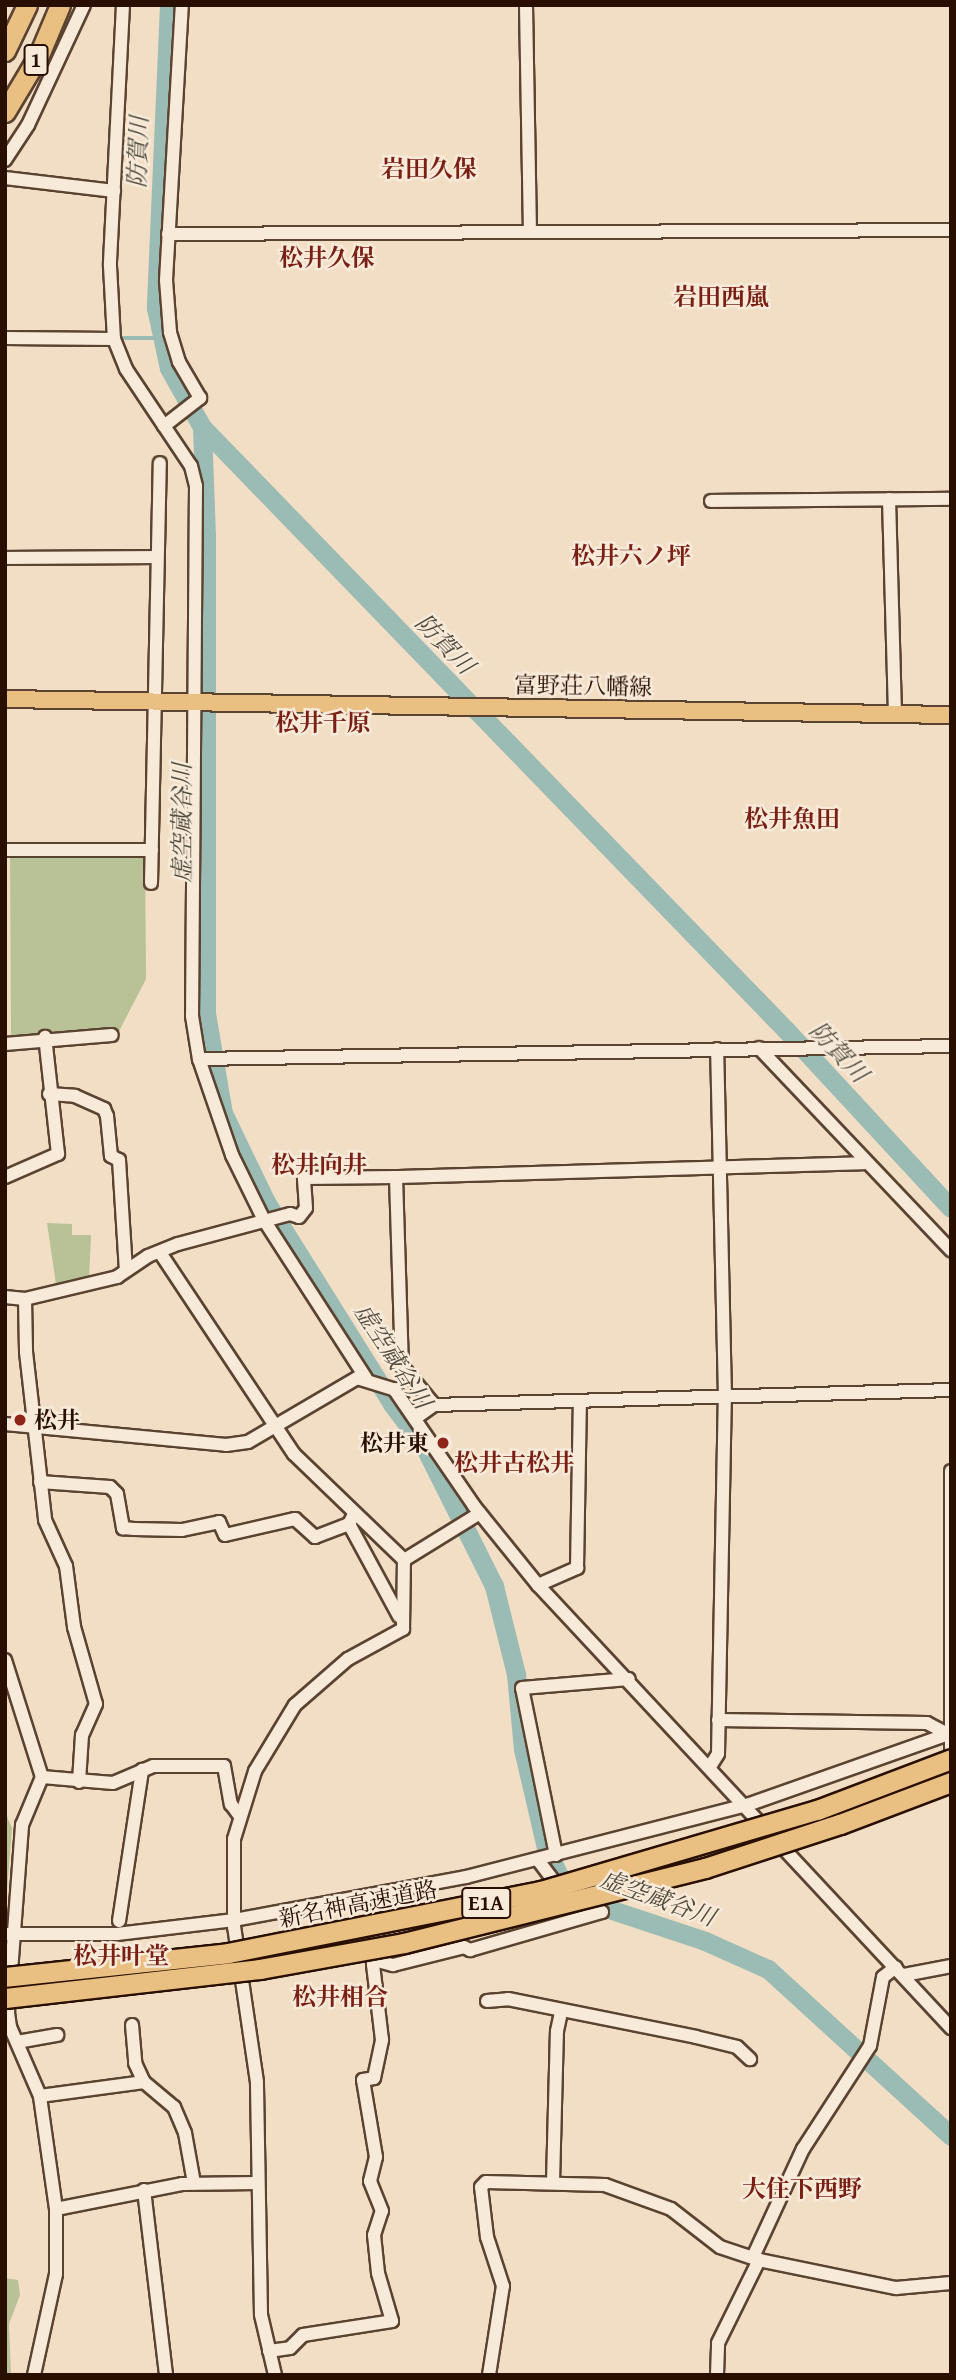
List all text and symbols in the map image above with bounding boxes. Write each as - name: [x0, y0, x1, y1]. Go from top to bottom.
- road number: 1: [22, 42, 50, 78]
- water label: 防賀川: [122, 116, 154, 188]
- district label: 岩田久保: [381, 155, 477, 183]
- district label: 松井久保: [279, 244, 375, 272]
- district label: 岩田西嵐: [673, 283, 769, 311]
- district label: 松井六ノ坪: [571, 542, 691, 570]
- water label: 防賀川: [410, 608, 480, 680]
- street label: 富野荘八幡線: [514, 671, 652, 701]
- district label: 松井千原: [275, 709, 371, 737]
- water label: 虚空蔵谷川: [168, 763, 196, 883]
- district label: 松井魚田: [744, 805, 840, 833]
- water label: 防賀川: [804, 1016, 874, 1088]
- district label: 松井向井: [271, 1151, 367, 1179]
- water label: 虚空蔵谷川: [348, 1298, 438, 1414]
- place label: 松井: [34, 1406, 80, 1434]
- marker: 松井: [12, 1412, 28, 1428]
- place label: 松井東: [360, 1429, 429, 1457]
- marker: 松井東: [435, 1435, 451, 1451]
- district label: 松井古松井: [454, 1449, 574, 1477]
- water label: 虚空蔵谷川: [597, 1864, 719, 1932]
- street label: 新名神高速道路: [276, 1875, 440, 1933]
- road number: E1A: [460, 1885, 512, 1920]
- district label: 松井叶堂: [73, 1942, 169, 1970]
- district label: 松井相合: [292, 1983, 388, 2011]
- district label: 大住下西野: [742, 2175, 862, 2203]

